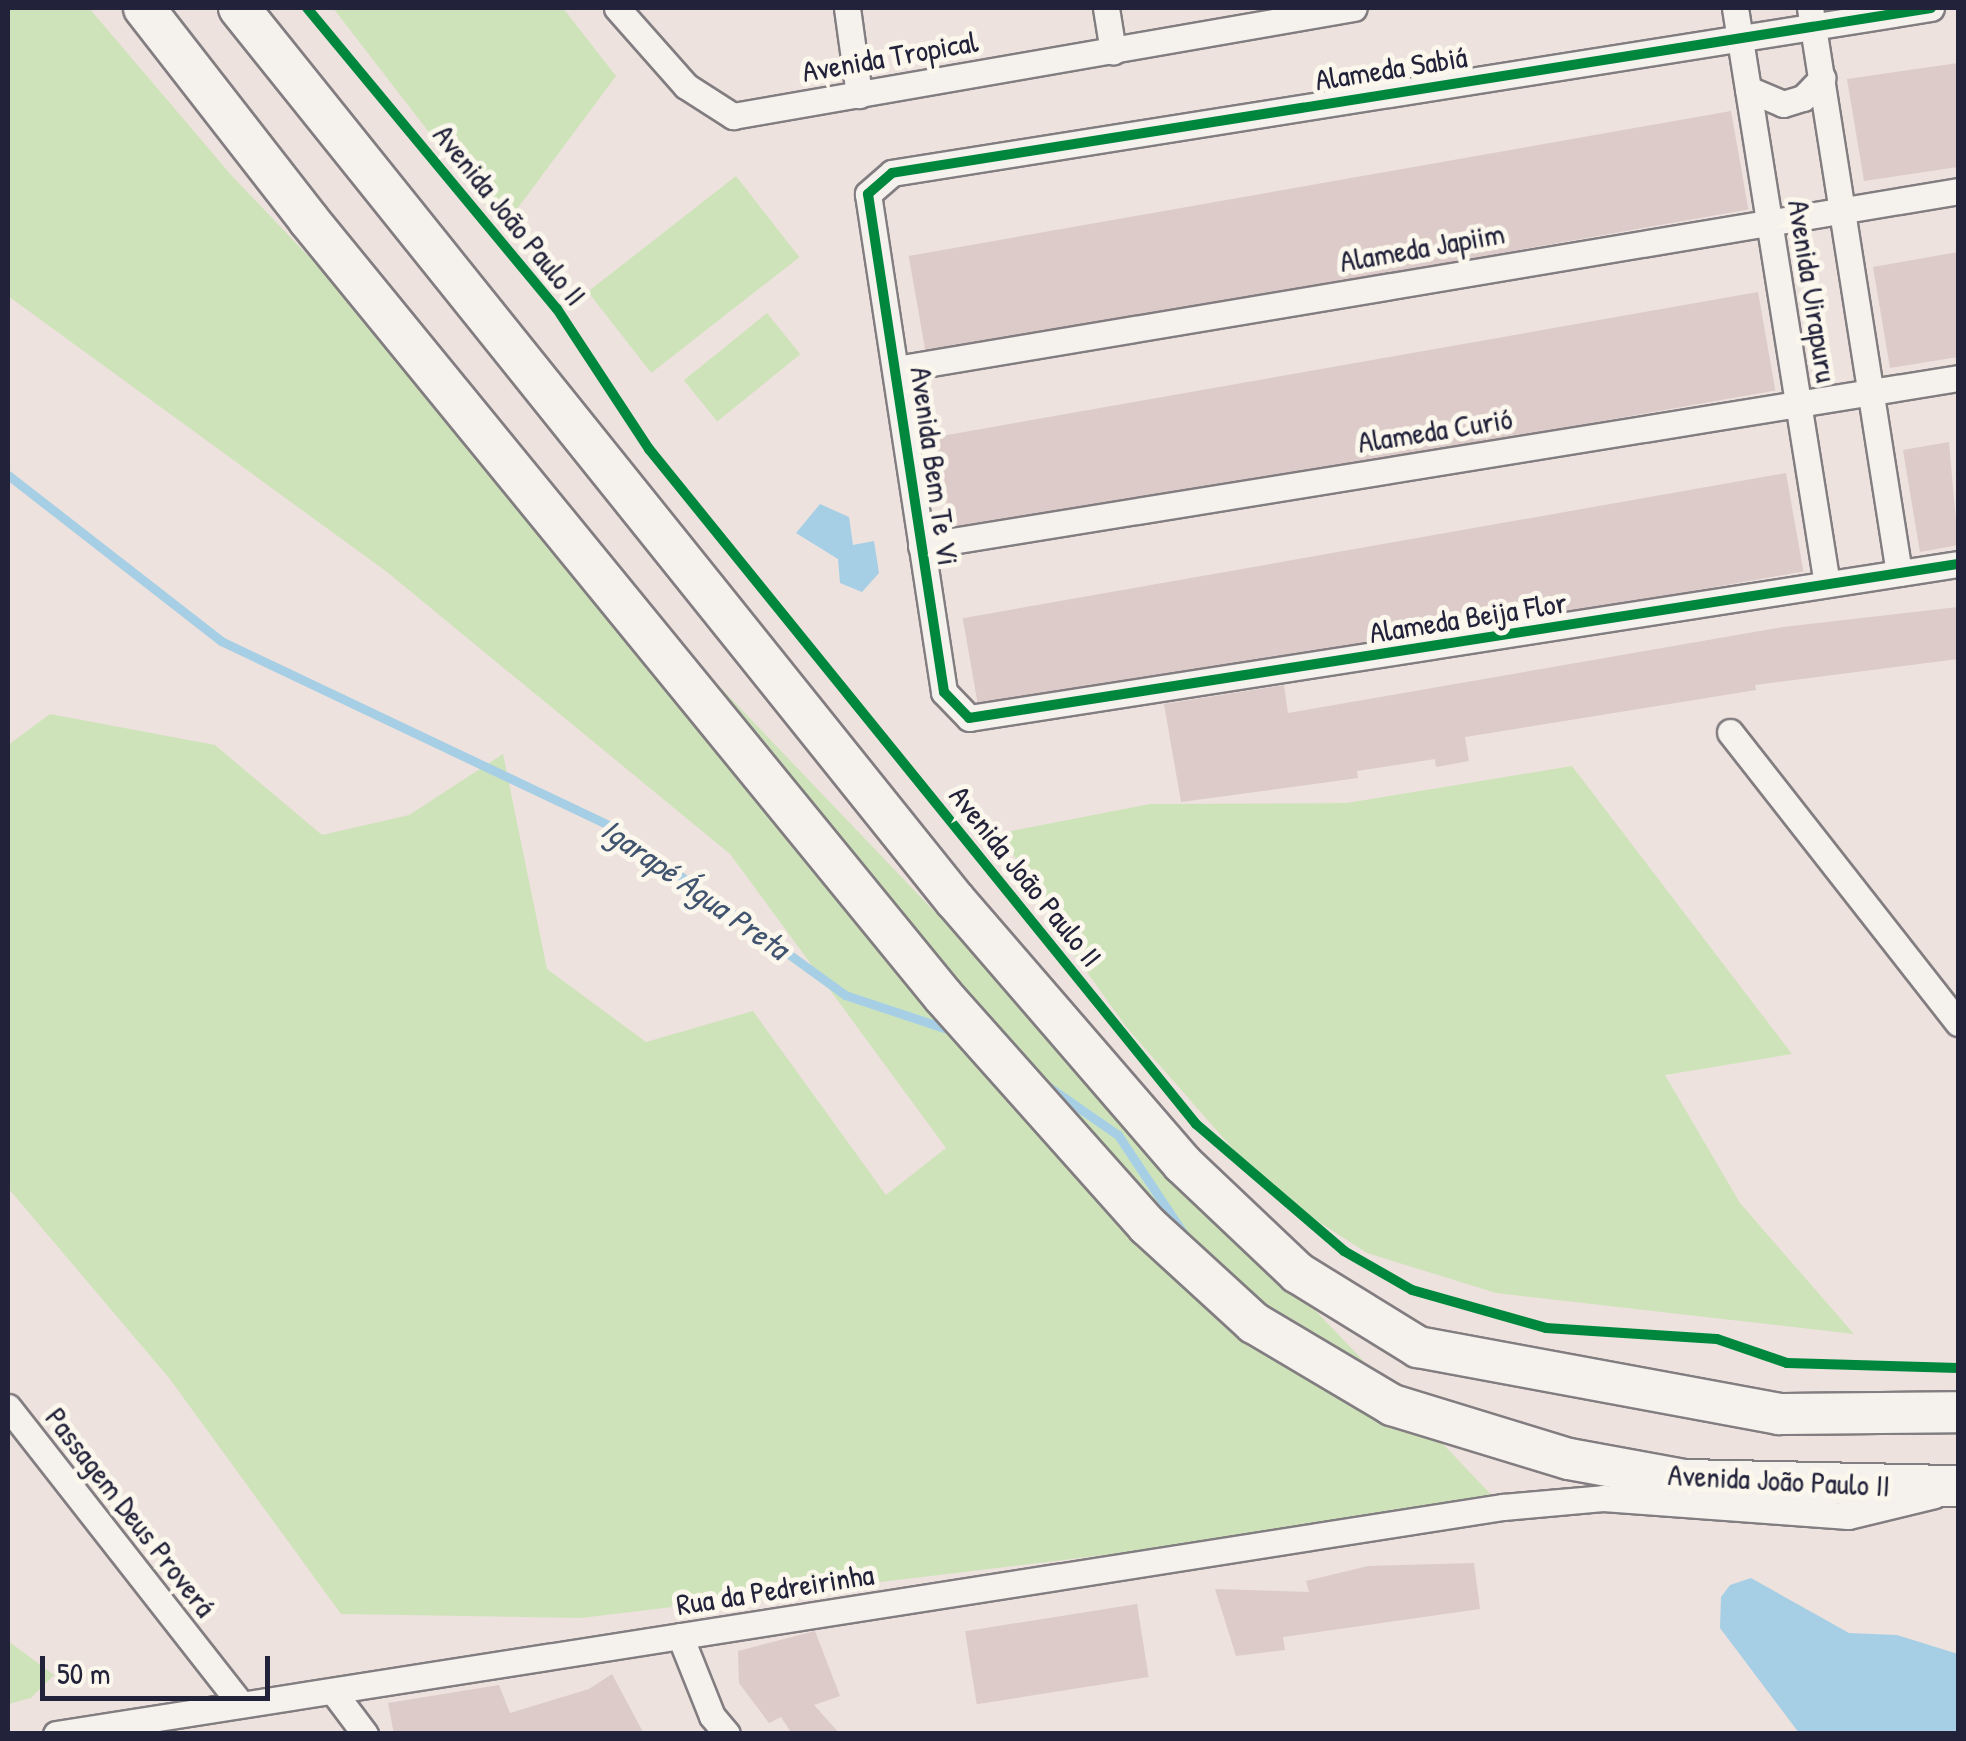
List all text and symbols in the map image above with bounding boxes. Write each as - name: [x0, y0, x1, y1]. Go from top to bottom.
- street label: Avenida Tropical: [799, 23, 981, 89]
- street label: Alameda Sabiá: [1312, 38, 1470, 98]
- street label: Avenida João Paulo II: [426, 117, 594, 313]
- street label: Avenida Uirapuru: [1781, 197, 1845, 385]
- street label: Alameda Japiim: [1337, 215, 1507, 279]
- street label: Avenida Bem Te Vi: [903, 364, 967, 568]
- street label: Alameda Curió: [1355, 400, 1515, 460]
- street label: Alameda Beija Flor: [1367, 584, 1569, 650]
- street label: Avenida João Paulo II: [942, 778, 1110, 974]
- water label: Igarapé Água Preta: [594, 810, 796, 968]
- street label: Passagem Deus Proverá: [38, 1400, 224, 1624]
- street label: Avenida João Paulo II: [1667, 1456, 1891, 1504]
- street label: Rua da Pedreirinha: [674, 1556, 876, 1622]
- scale bar: [45, 1636, 275, 1698]
- text: 50 m: [57, 1653, 110, 1693]

